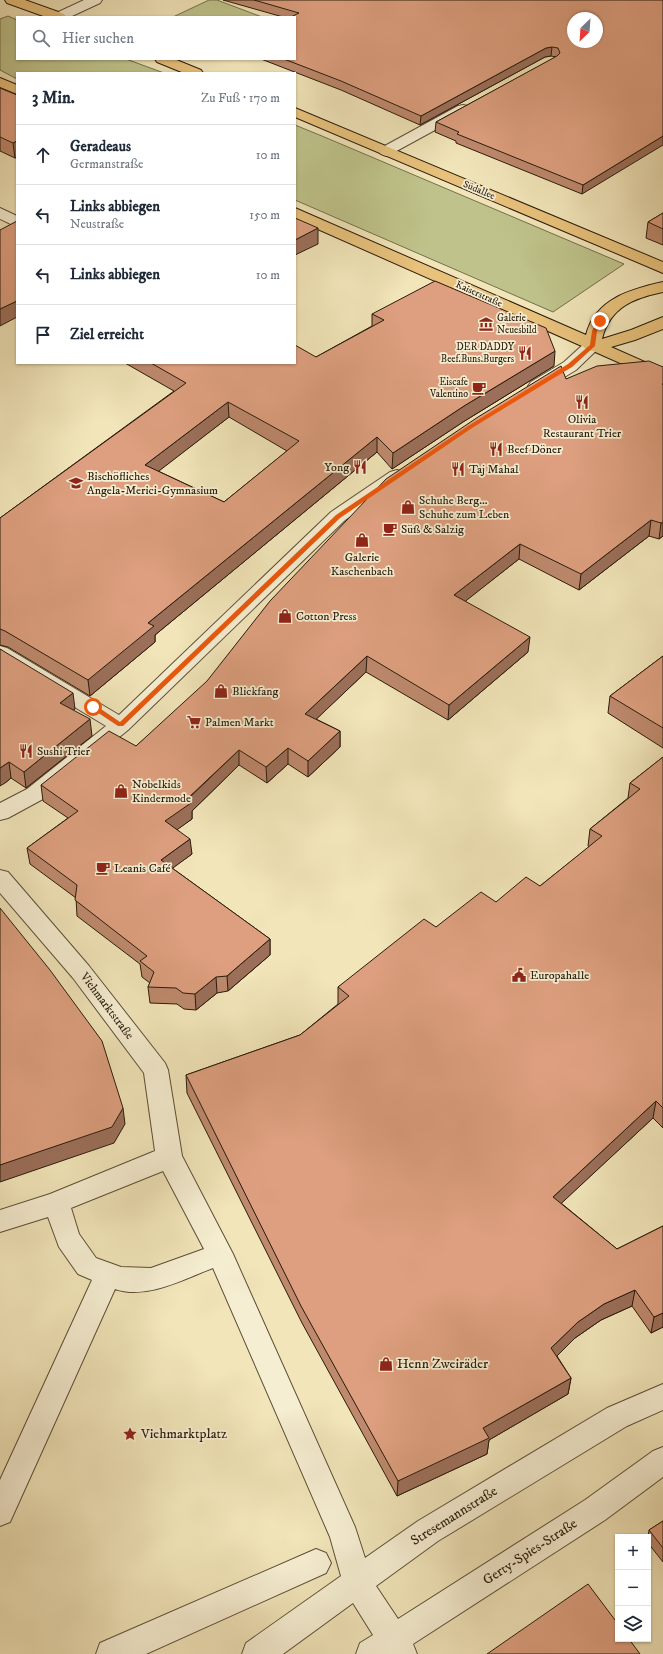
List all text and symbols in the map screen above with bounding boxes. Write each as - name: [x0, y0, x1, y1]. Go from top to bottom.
- north arrow: [567, 12, 603, 48]
- search box: [16, 16, 296, 60]
- icon: search: [30, 27, 52, 49]
- text: Hier suchen: [62, 29, 134, 48]
- text: 3 Min.: [32, 87, 75, 109]
- text: Zu Fuß · 170 m: [201, 90, 280, 106]
- text: Geradeaus: [70, 137, 131, 156]
- icon: ahead: [32, 144, 54, 166]
- text: 10 m: [256, 147, 280, 163]
- text: Germanstraße: [70, 156, 144, 172]
- street label: Südallee: [461, 178, 497, 202]
- text: Links abbiegen: [70, 197, 160, 216]
- icon: left: [32, 204, 54, 226]
- text: 150 m: [249, 207, 280, 223]
- text: Neustraße: [70, 216, 124, 232]
- icon: left: [32, 264, 54, 286]
- text: Links abbiegen: [70, 265, 160, 284]
- text: 10 m: [256, 267, 280, 283]
- street label: Kaiserstraße: [454, 278, 504, 310]
- place label: Galerie Neuesbild: [497, 312, 537, 336]
- route end: [591, 312, 609, 330]
- museum icon: Galerie Neuesbild: [478, 316, 494, 332]
- icon: arrive: [32, 324, 54, 346]
- text: Ziel erreicht: [70, 325, 144, 344]
- place label: DER DADDY Beef.Buns.Burgers: [441, 341, 515, 365]
- restaurant icon: DER DADDY Beef.Buns.Burgers: [517, 345, 533, 361]
- place label: Eiscafe Valentino: [429, 376, 468, 400]
- cafe icon: Eiscafe Valentino: [471, 380, 487, 396]
- restaurant icon: Olivia Restaurant Trier: [574, 394, 590, 410]
- place label: Olivia Restaurant Trier: [543, 412, 622, 441]
- restaurant icon: Beef Döner: [488, 441, 504, 457]
- place label: Beef Döner: [507, 442, 562, 457]
- restaurant icon: Yong: [352, 459, 368, 475]
- place label: Yong: [324, 460, 349, 475]
- restaurant icon: Taj Mahal: [450, 461, 466, 477]
- place label: Taj Mahal: [469, 462, 519, 477]
- place label: Bischöfliches Angela-Merici-Gymnasium: [87, 469, 218, 498]
- school or university icon: Bischöfliches Angela-Merici-Gymnasium: [68, 475, 84, 491]
- place label: Schuhe Berg... Schuhe zum Leben: [419, 493, 510, 522]
- shop icon: Schuhe Berg... Schuhe zum Leben: [400, 499, 416, 515]
- cafe icon: Süß & Salzig: [382, 521, 398, 537]
- place label: Süß & Salzig: [401, 522, 464, 537]
- shop icon: Galerie Kaschenbach: [354, 532, 370, 548]
- place label: Galerie Kaschenbach: [331, 550, 394, 579]
- shop icon: Cotton Press: [277, 608, 293, 624]
- place label: Cotton Press: [296, 609, 357, 624]
- shop icon: Blickfang: [213, 683, 229, 699]
- place label: Blickfang: [232, 684, 279, 699]
- route start: [84, 698, 102, 716]
- supermarket icon: Palmen Markt: [186, 714, 202, 730]
- place label: Palmen Markt: [205, 715, 274, 730]
- restaurant icon: Sushi Trier: [18, 743, 34, 759]
- place label: Sushi Trier: [37, 744, 90, 759]
- place label: Nobelkids Kindermode: [132, 777, 191, 806]
- shop icon: Nobelkids Kindermode: [113, 783, 129, 799]
- cafe icon: Leanis Café: [95, 860, 111, 876]
- place label: Leanis Café: [114, 861, 171, 876]
- public building icon: Europahalle: [511, 967, 527, 983]
- place label: Europahalle: [530, 968, 589, 983]
- street label: Viehmarktstraße: [76, 969, 137, 1042]
- place label: Henn Zweiräder: [397, 1355, 489, 1373]
- shop icon: Henn Zweiräder: [378, 1356, 394, 1372]
- place label: Viehmarktplatz: [140, 1425, 227, 1443]
- place icon: Viehmarktplatz: [122, 1426, 138, 1442]
- street label: Stresemannstraße: [407, 1482, 501, 1550]
- street label: Gerty-Spies-Straße: [479, 1515, 581, 1589]
- map controls: [615, 1534, 651, 1642]
- button: +: [615, 1534, 651, 1570]
- button: −: [615, 1570, 651, 1606]
- button: layers: [615, 1606, 651, 1642]

